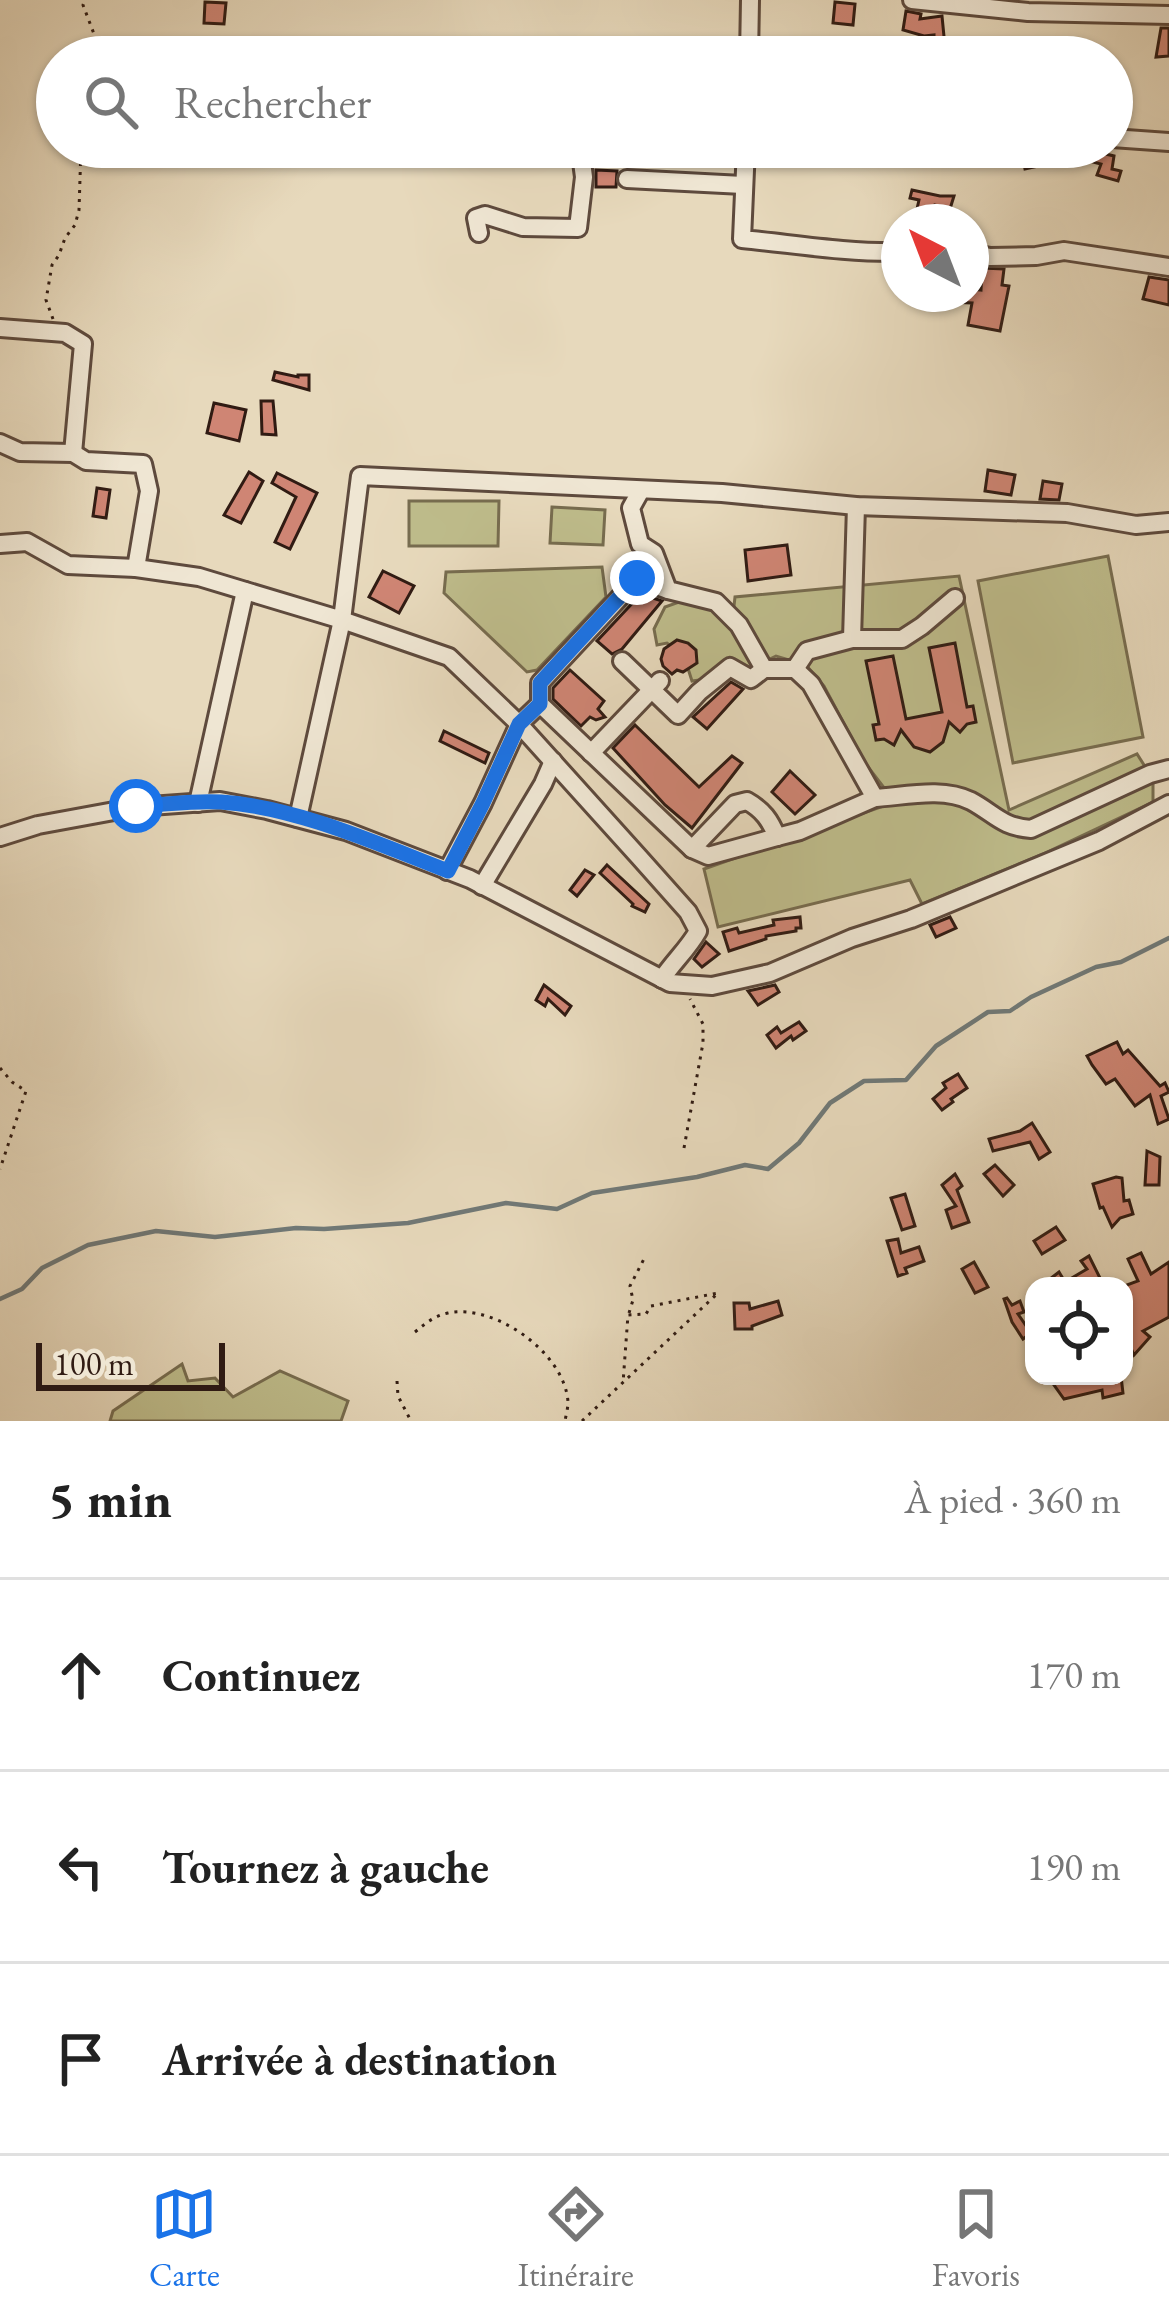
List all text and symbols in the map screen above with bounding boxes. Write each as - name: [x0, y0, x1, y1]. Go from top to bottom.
- search box: [36, 36, 1133, 168]
- icon: search: [78, 69, 144, 135]
- text: Rechercher: [174, 73, 371, 131]
- north arrow: [881, 204, 989, 312]
- route end: [610, 551, 664, 605]
- route start: [109, 779, 163, 833]
- map controls: [1025, 1277, 1133, 1385]
- button: locate: [1025, 1277, 1133, 1385]
- scale bar: [36, 1337, 225, 1390]
- text: 100 m: [54, 1342, 134, 1385]
- text: 5 min: [48, 1466, 172, 1532]
- text: À pied · 360 m: [904, 1474, 1121, 1525]
- icon: ahead: [48, 1642, 114, 1708]
- text: Continuez: [162, 1646, 360, 1704]
- text: 170 m: [1027, 1649, 1121, 1700]
- icon: left: [48, 1834, 114, 1900]
- text: Tournez à gauche: [162, 1838, 489, 1896]
- text: 190 m: [1027, 1841, 1121, 1892]
- icon: arrive: [48, 2026, 114, 2092]
- text: Arrivée à destination: [162, 2030, 557, 2088]
- tab: Carte: [149, 2181, 220, 2296]
- tab: Itinéraire: [518, 2181, 634, 2296]
- tab: Favoris: [932, 2181, 1020, 2296]

